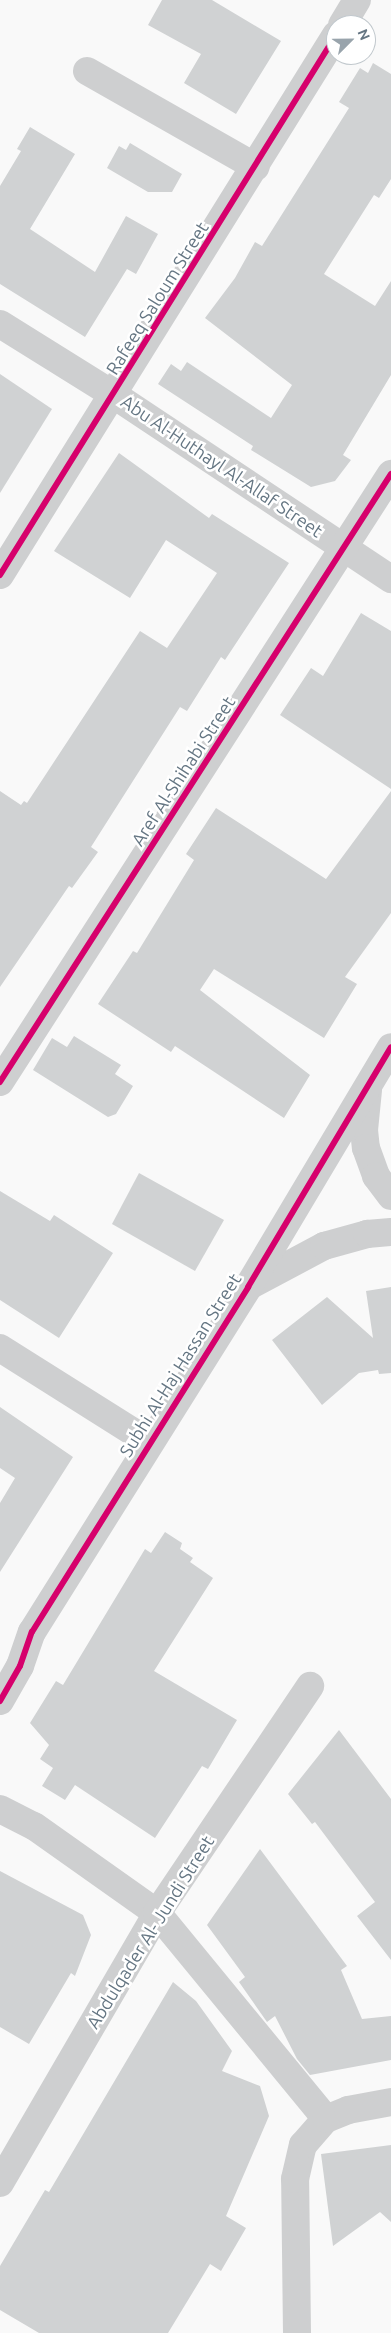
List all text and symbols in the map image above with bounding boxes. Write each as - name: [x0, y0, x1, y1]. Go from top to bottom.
- north arrow: [326, 15, 376, 65]
- text: N: [354, 27, 373, 42]
- street label: Rafeeq Saloum Street: [101, 218, 213, 378]
- street label: Abu Al-Huthayl Al-Allaf Street: [117, 390, 327, 542]
- street label: Aref Al-Shihabi Street: [127, 692, 239, 850]
- street label: Subhi Al-Haj Hassan Street: [115, 1269, 245, 1461]
- street label: Abdulqader Al- Jundi Street: [82, 1832, 218, 2032]

